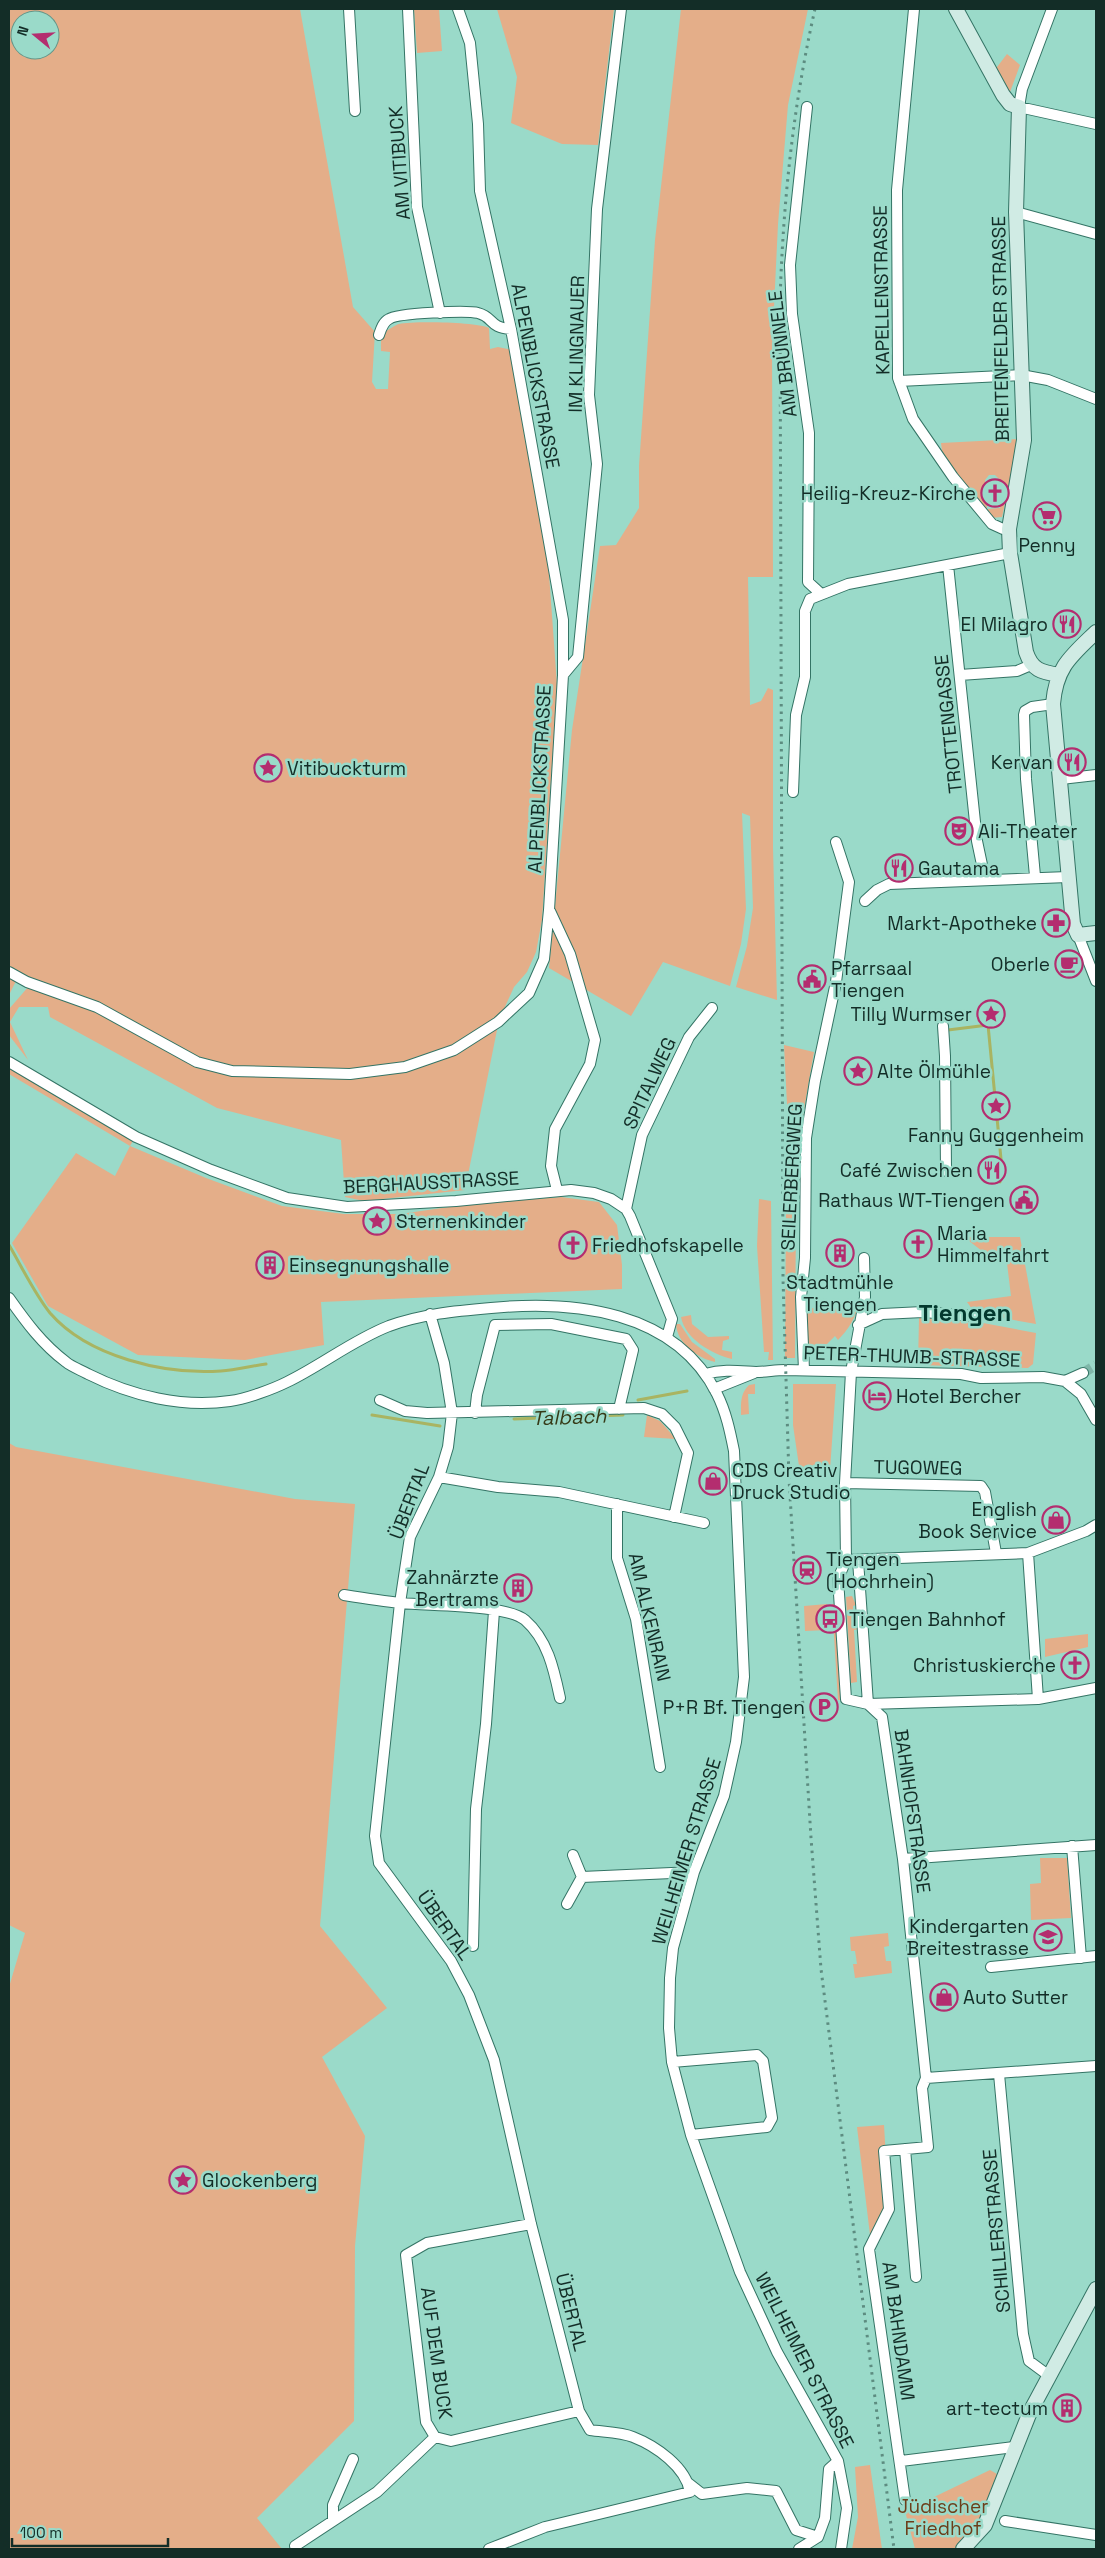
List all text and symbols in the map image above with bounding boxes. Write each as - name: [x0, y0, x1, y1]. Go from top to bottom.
- north arrow: [10, 10, 60, 60]
- text: N: [13, 24, 33, 38]
- street label: AM VITIBUCK: [383, 105, 416, 221]
- street label: KAPELLENSTRASSE: [868, 205, 895, 375]
- street label: BREITENFELDER STRASSE: [986, 216, 1015, 442]
- street label: IM KLINGNAUER: [563, 275, 590, 413]
- street label: ALPENBLICKSTRASSE: [505, 281, 566, 471]
- street label: AM BRÜNNELE: [762, 289, 803, 419]
- church icon: Heilig-Kreuz-Kirche: [980, 478, 1010, 508]
- place label: Heilig-Kreuz-Kirche: [801, 481, 976, 506]
- supermarket icon: Penny: [1032, 501, 1062, 531]
- place label: Penny: [1018, 533, 1076, 558]
- restaurant icon: El Milagro: [1052, 609, 1082, 639]
- place label: El Milagro: [961, 612, 1048, 637]
- street label: TROTTENGASSE: [929, 653, 968, 795]
- street label: ALPENBLICKSTRASSE: [522, 684, 557, 874]
- restaurant icon: Kervan: [1057, 747, 1087, 777]
- place label: Kervan: [991, 750, 1053, 775]
- place icon: Vitibuckturm: [253, 753, 283, 783]
- place label: Vitibuckturm: [287, 756, 406, 781]
- theatre icon: Ali-Theater: [944, 816, 974, 846]
- place label: Ali-Theater: [978, 819, 1078, 844]
- restaurant icon: Gautama: [884, 853, 914, 883]
- place label: Gautama: [918, 856, 1000, 881]
- pharmacy icon: Markt-Apotheke: [1041, 908, 1071, 938]
- place label: Markt-Apotheke: [887, 911, 1037, 936]
- cafe icon: Oberle: [1054, 949, 1084, 979]
- place label: Oberle: [991, 952, 1050, 977]
- place label: Pfarrsaal Tiengen: [831, 956, 912, 1003]
- public building icon: Pfarrsaal Tiengen: [797, 964, 827, 994]
- place icon: Tilly Wurmser: [976, 999, 1006, 1029]
- place label: Tilly Wurmser: [851, 1002, 972, 1027]
- street label: SPITALWEG: [617, 1033, 682, 1133]
- place icon: Alte Ölmühle: [843, 1056, 873, 1086]
- place label: Alte Ölmühle: [877, 1059, 991, 1084]
- place icon: Fanny Guggenheim: [981, 1091, 1011, 1121]
- street label: SEILERBERGWEG: [775, 1103, 808, 1251]
- place label: Fanny Guggenheim: [908, 1123, 1084, 1148]
- restaurant icon: Café Zwischen: [977, 1155, 1007, 1185]
- place label: Café Zwischen: [840, 1158, 973, 1183]
- street label: BERGHAUSSTRASSE: [342, 1165, 520, 1200]
- public building icon: Rathaus WT-Tiengen: [1009, 1185, 1039, 1215]
- place label: Rathaus WT-Tiengen: [818, 1188, 1005, 1213]
- place icon: Sternenkinder: [362, 1206, 392, 1236]
- place label: Sternenkinder: [396, 1209, 526, 1234]
- place label: Maria Himmelfahrt: [937, 1221, 1049, 1268]
- church icon: Maria Himmelfahrt: [903, 1229, 933, 1259]
- church icon: Friedhofskapelle: [558, 1230, 588, 1260]
- place label: Friedhofskapelle: [592, 1233, 744, 1258]
- building icon: Stadtmühle Tiengen: [825, 1238, 855, 1268]
- building icon: Einsegnungshalle: [255, 1250, 285, 1280]
- place label: Einsegnungshalle: [289, 1253, 450, 1278]
- place label: Stadtmühle Tiengen: [786, 1270, 894, 1317]
- district label: Tiengen: [919, 1297, 1011, 1328]
- street label: PETER-THUMB-STRASSE: [803, 1340, 1021, 1373]
- hotel icon: Hotel Bercher: [862, 1381, 892, 1411]
- place label: Hotel Bercher: [896, 1384, 1021, 1409]
- water label: Talbach: [531, 1403, 608, 1431]
- street label: TUGOWEG: [873, 1454, 963, 1481]
- place label: CDS Creativ Druck Studio: [732, 1458, 851, 1505]
- street label: ÜBERTAL: [383, 1459, 435, 1543]
- shop icon: CDS Creativ Druck Studio: [698, 1466, 728, 1496]
- place label: English Book Service: [918, 1497, 1037, 1544]
- shop icon: English Book Service: [1041, 1505, 1071, 1535]
- place label: Tiengen (Hochrhein): [826, 1547, 934, 1594]
- street label: AM ALKENRAIN: [623, 1550, 676, 1684]
- station icon: Tiengen (Hochrhein): [792, 1555, 822, 1585]
- place label: Zahnärzte Bertrams: [406, 1565, 499, 1612]
- building icon: Zahnärzte Bertrams: [503, 1573, 533, 1603]
- bus stop icon: Tiengen Bahnhof: [815, 1604, 845, 1634]
- place label: Tiengen Bahnhof: [849, 1607, 1006, 1632]
- church icon: Christuskierche: [1060, 1650, 1090, 1680]
- place label: Christuskierche: [913, 1653, 1056, 1678]
- parking icon: P+R Bf. Tiengen: [809, 1692, 839, 1722]
- place label: P+R Bf. Tiengen: [663, 1695, 805, 1720]
- street label: BAHNHOFSTRASSE: [889, 1728, 936, 1895]
- street label: WEILHEIMER STRASSE: [646, 1755, 727, 1948]
- street label: ÜBERTAL: [411, 1885, 478, 1965]
- place label: Kindergarten Breitestrasse: [907, 1914, 1029, 1961]
- school or university icon: Kindergarten Breitestrasse: [1033, 1922, 1063, 1952]
- shop icon: Auto Sutter: [929, 1982, 959, 2012]
- place label: Auto Sutter: [963, 1985, 1068, 2010]
- street label: SCHILLERSTRASSE: [977, 2148, 1016, 2314]
- place icon: Glockenberg: [168, 2165, 198, 2195]
- place label: Glockenberg: [202, 2168, 317, 2193]
- street label: AM BAHNDAMM: [876, 2260, 921, 2402]
- street label: WEILHEIMER STRASSE: [749, 2268, 860, 2452]
- street label: ÜBERTAL: [550, 2270, 593, 2354]
- street label: AUF DEM BUCK: [415, 2285, 458, 2421]
- building icon: art-tectum: [1052, 2393, 1082, 2423]
- place label: art-tectum: [946, 2396, 1048, 2421]
- park label: Jüdischer Friedhof: [898, 2494, 988, 2541]
- scale bar: [12, 2516, 169, 2548]
- text: 100 m: [20, 2523, 62, 2542]

